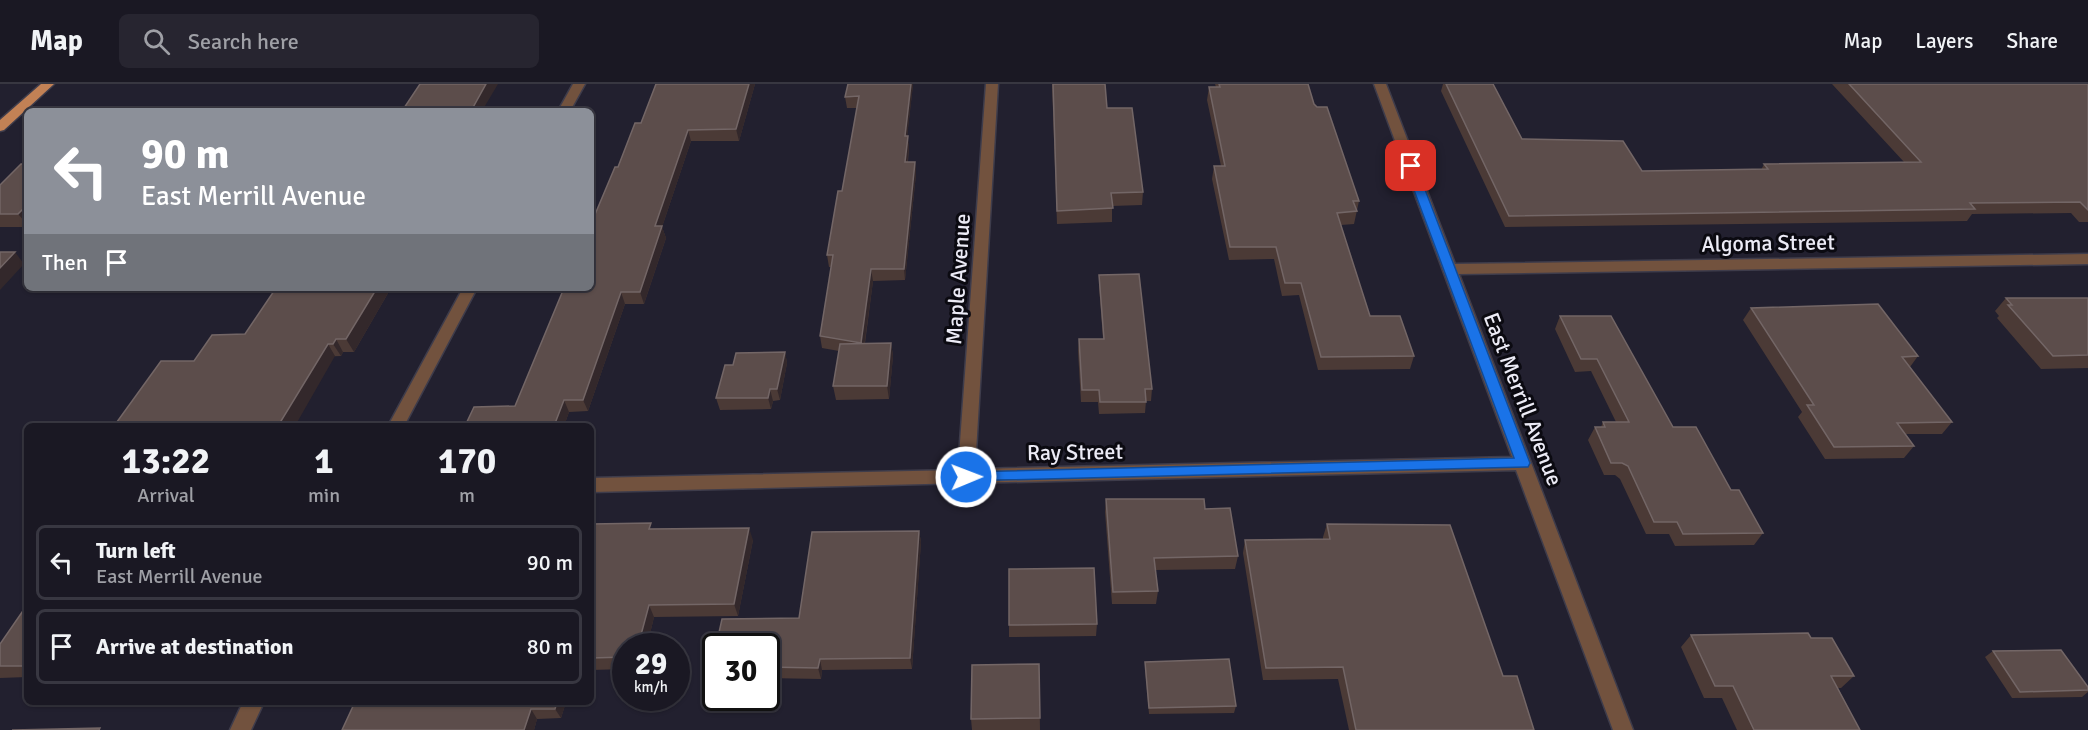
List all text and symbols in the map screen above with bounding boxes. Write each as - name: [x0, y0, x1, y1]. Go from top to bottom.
- search box: [119, 14, 539, 68]
- text: Map: [30, 24, 83, 58]
- icon: search: [140, 25, 173, 58]
- text: Search here: [188, 28, 299, 55]
- text: Map: [1844, 28, 1882, 54]
- text: Layers: [1915, 28, 1973, 54]
- text: Share: [2006, 28, 2058, 54]
- text: 90 m: [141, 129, 230, 180]
- icon: left: [42, 132, 120, 210]
- pin: [1385, 140, 1436, 191]
- icon: arrive: [1394, 149, 1427, 182]
- text: East Merrill Avenue: [141, 180, 366, 213]
- street label: Maple Avenue: [940, 212, 976, 346]
- street label: Algoma Street: [1701, 228, 1835, 258]
- icon: arrive: [100, 246, 133, 279]
- text: Then: [42, 249, 88, 276]
- street label: East Merrill Avenue: [1478, 309, 1568, 489]
- street label: Ray Street: [1027, 438, 1124, 466]
- text: 13:22: [122, 439, 210, 484]
- text: 1: [314, 439, 334, 484]
- text: 170: [438, 439, 496, 484]
- position arrow: [934, 445, 998, 509]
- text: Arrival: [137, 483, 195, 508]
- text: min: [308, 483, 340, 508]
- text: m: [459, 483, 475, 508]
- text: Turn left: [96, 537, 176, 564]
- icon: left: [45, 546, 78, 579]
- text: 90 m: [527, 549, 573, 576]
- text: East Merrill Avenue: [96, 564, 263, 589]
- icon: arrive: [45, 630, 78, 663]
- text: Arrive at destination: [96, 633, 293, 660]
- text: 80 m: [527, 633, 573, 660]
- speed limit sign: 30: [702, 633, 780, 711]
- text: 29: [635, 646, 667, 683]
- text: km/h: [634, 678, 668, 696]

